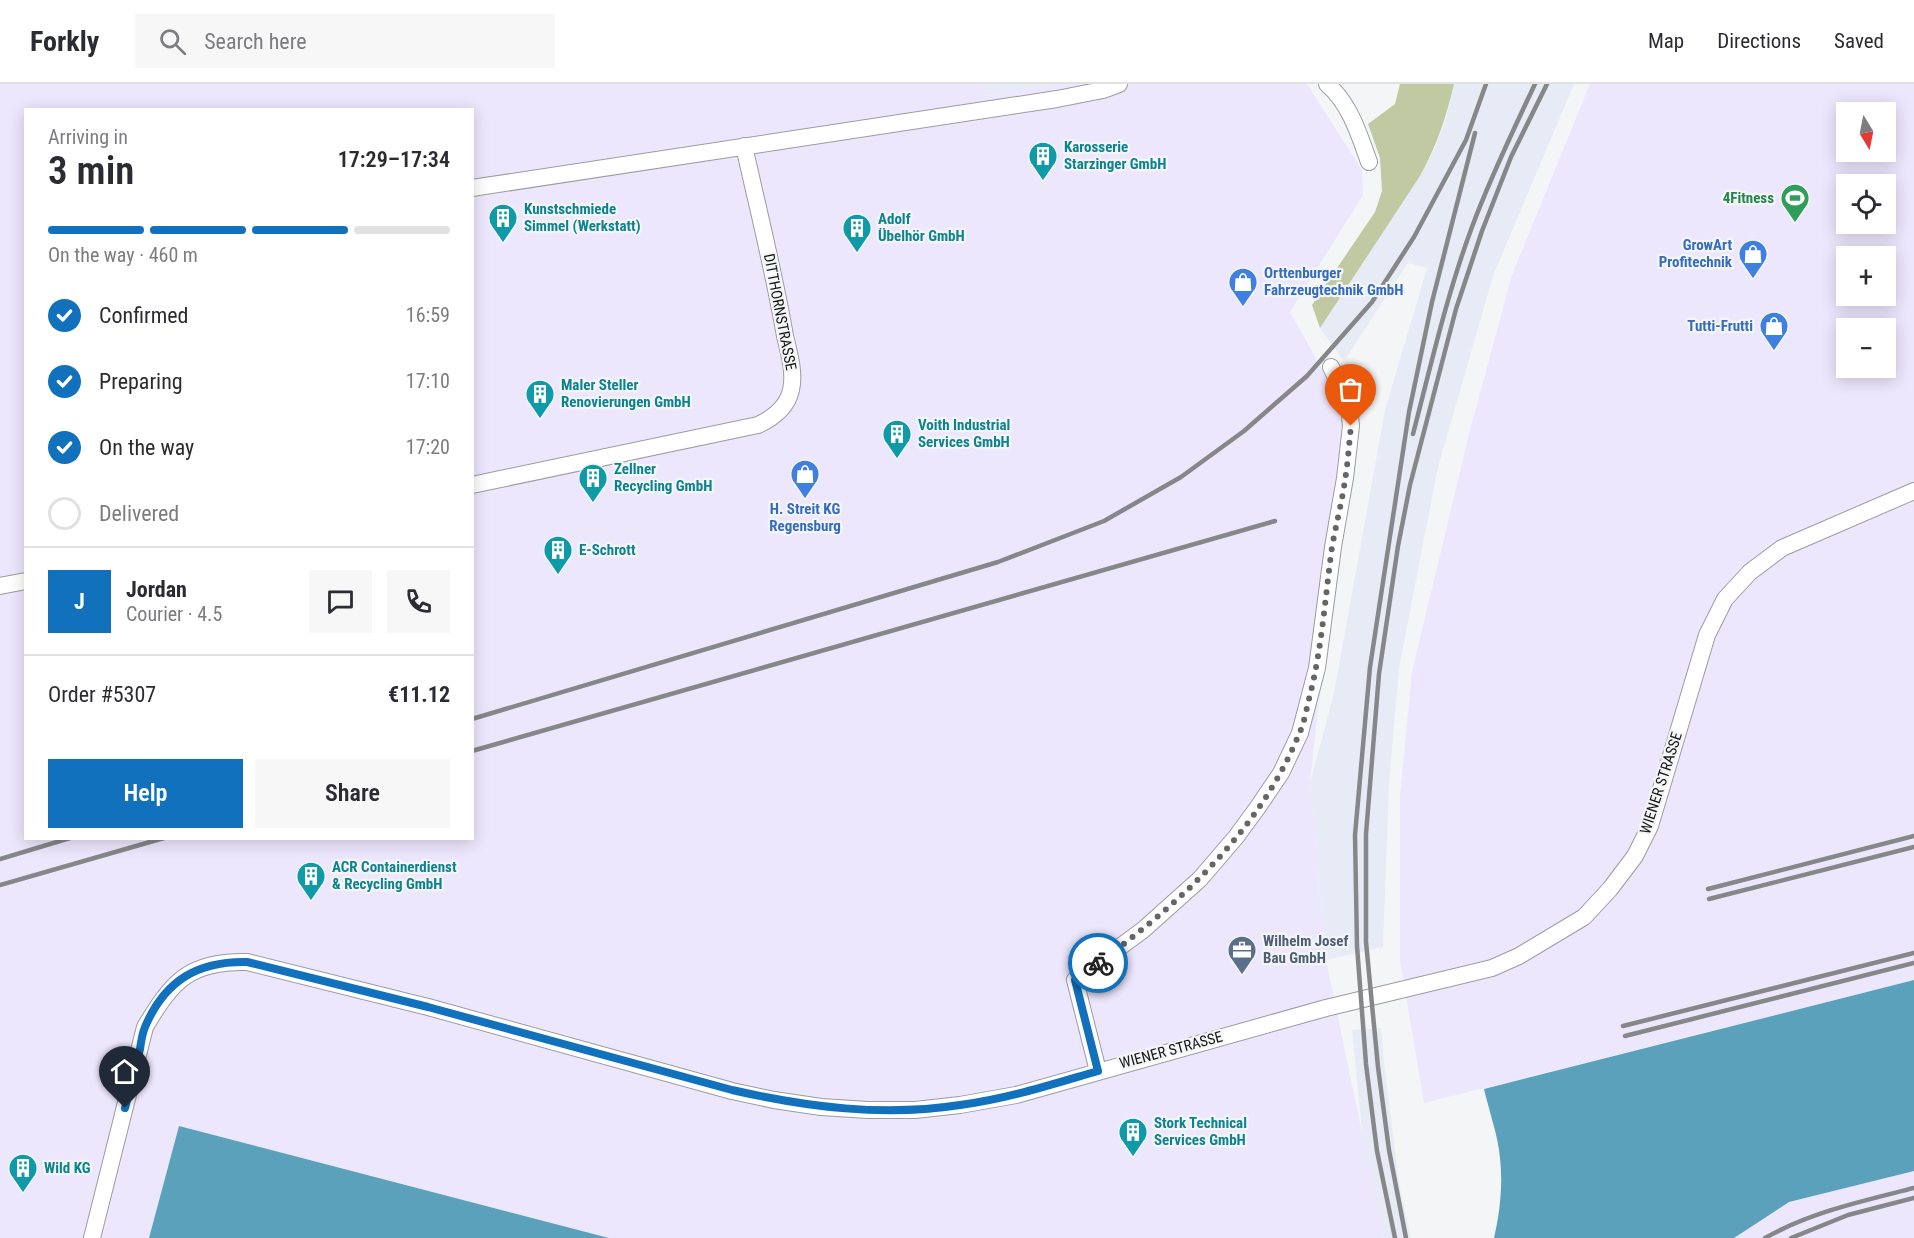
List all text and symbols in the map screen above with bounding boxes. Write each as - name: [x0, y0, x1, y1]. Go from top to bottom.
- search box: [135, 14, 555, 68]
- text: Forkly: [30, 25, 99, 58]
- icon: search: [156, 25, 189, 58]
- text: Search here: [204, 29, 307, 54]
- text: Map: [1648, 29, 1684, 53]
- text: Directions: [1717, 29, 1801, 53]
- text: Saved: [1834, 29, 1884, 53]
- north arrow: [1836, 102, 1896, 162]
- map controls: [1836, 102, 1896, 378]
- text: Arriving in: [48, 125, 128, 149]
- place label: Karosserie Starzinger GmbH: [1064, 138, 1166, 173]
- building icon: Karosserie Starzinger GmbH: [1027, 140, 1059, 182]
- text: 17:29–17:34: [338, 147, 450, 172]
- text: 3 min: [48, 148, 134, 194]
- button: locate: [1836, 174, 1896, 234]
- sports icon: 4Fitness: [1779, 182, 1811, 224]
- place label: 4Fitness: [1723, 189, 1774, 207]
- place label: Kunstschmiede Simmel (Werkstatt): [524, 200, 641, 235]
- building icon: Kunstschmiede Simmel (Werkstatt): [487, 202, 519, 244]
- place label: Adolf Übelhör GmbH: [878, 210, 965, 245]
- building icon: Adolf Übelhör GmbH: [841, 212, 873, 254]
- place label: GrowArt Profitechnik: [1659, 236, 1733, 271]
- shop icon: GrowArt Profitechnik: [1737, 238, 1769, 280]
- text: On the way · 460 m: [48, 243, 198, 267]
- button: +: [1836, 246, 1896, 306]
- street label: DITTHORNSTRASSE: [760, 252, 800, 372]
- place label: Orttenburger Fahrzeugtechnik GmbH: [1264, 264, 1403, 299]
- shop icon: Orttenburger Fahrzeugtechnik GmbH: [1227, 266, 1259, 308]
- icon: check: [48, 299, 81, 332]
- text: Confirmed: [99, 303, 188, 328]
- text: 16:59: [406, 303, 450, 327]
- shop icon: Tutti-Frutti: [1758, 310, 1790, 352]
- place label: Tutti-Frutti: [1687, 317, 1753, 335]
- button: −: [1836, 318, 1896, 378]
- pin: [1325, 364, 1376, 426]
- icon: check: [48, 365, 81, 398]
- text: Preparing: [99, 369, 183, 394]
- text: 17:10: [406, 369, 450, 393]
- icon: bag: [1334, 373, 1367, 406]
- place label: Maler Steller Renovierungen GmbH: [561, 376, 691, 411]
- building icon: Maler Steller Renovierungen GmbH: [524, 378, 556, 420]
- place label: Voith Industrial Services GmbH: [918, 416, 1010, 451]
- building icon: Voith Industrial Services GmbH: [881, 418, 913, 460]
- icon: check: [48, 431, 81, 464]
- text: On the way: [99, 435, 194, 460]
- text: 17:20: [406, 435, 450, 459]
- shop icon: H. Streit KG Regensburg: [789, 458, 821, 500]
- place label: Zellner Recycling GmbH: [614, 460, 712, 495]
- building icon: Zellner Recycling GmbH: [577, 462, 609, 504]
- place label: H. Streit KG Regensburg: [769, 500, 841, 535]
- text: Delivered: [99, 501, 179, 526]
- building icon: E-Schrott: [542, 534, 574, 576]
- place label: E-Schrott: [579, 541, 636, 559]
- button: chat: [309, 570, 372, 633]
- button: phone: [387, 570, 450, 633]
- text: Jordan: [126, 577, 187, 602]
- text: J: [74, 589, 85, 614]
- text: Courier · 4.5: [126, 602, 222, 626]
- text: Order #5307: [48, 682, 156, 707]
- text: €11.12: [388, 682, 450, 707]
- street label: WIENER STRASSE: [1636, 730, 1686, 836]
- button: Help: [48, 759, 243, 828]
- button: Share: [255, 759, 450, 828]
- place label: ACR Containerdienst & Recycling GmbH: [332, 858, 457, 893]
- building icon: ACR Containerdienst & Recycling GmbH: [295, 860, 327, 902]
- place label: Wilhelm Josef Bau GmbH: [1263, 932, 1349, 967]
- courier: [1068, 933, 1128, 993]
- office icon: Wilhelm Josef Bau GmbH: [1226, 934, 1258, 976]
- icon: bike: [1082, 947, 1115, 980]
- street label: WIENER STRASSE: [1117, 1028, 1225, 1072]
- pin: [99, 1046, 150, 1108]
- icon: home: [108, 1055, 141, 1088]
- place label: Stork Technical Services GmbH: [1154, 1114, 1247, 1149]
- building icon: Stork Technical Services GmbH: [1117, 1116, 1149, 1158]
- building icon: Wild KG: [7, 1152, 39, 1194]
- place label: Wild KG: [44, 1159, 91, 1177]

